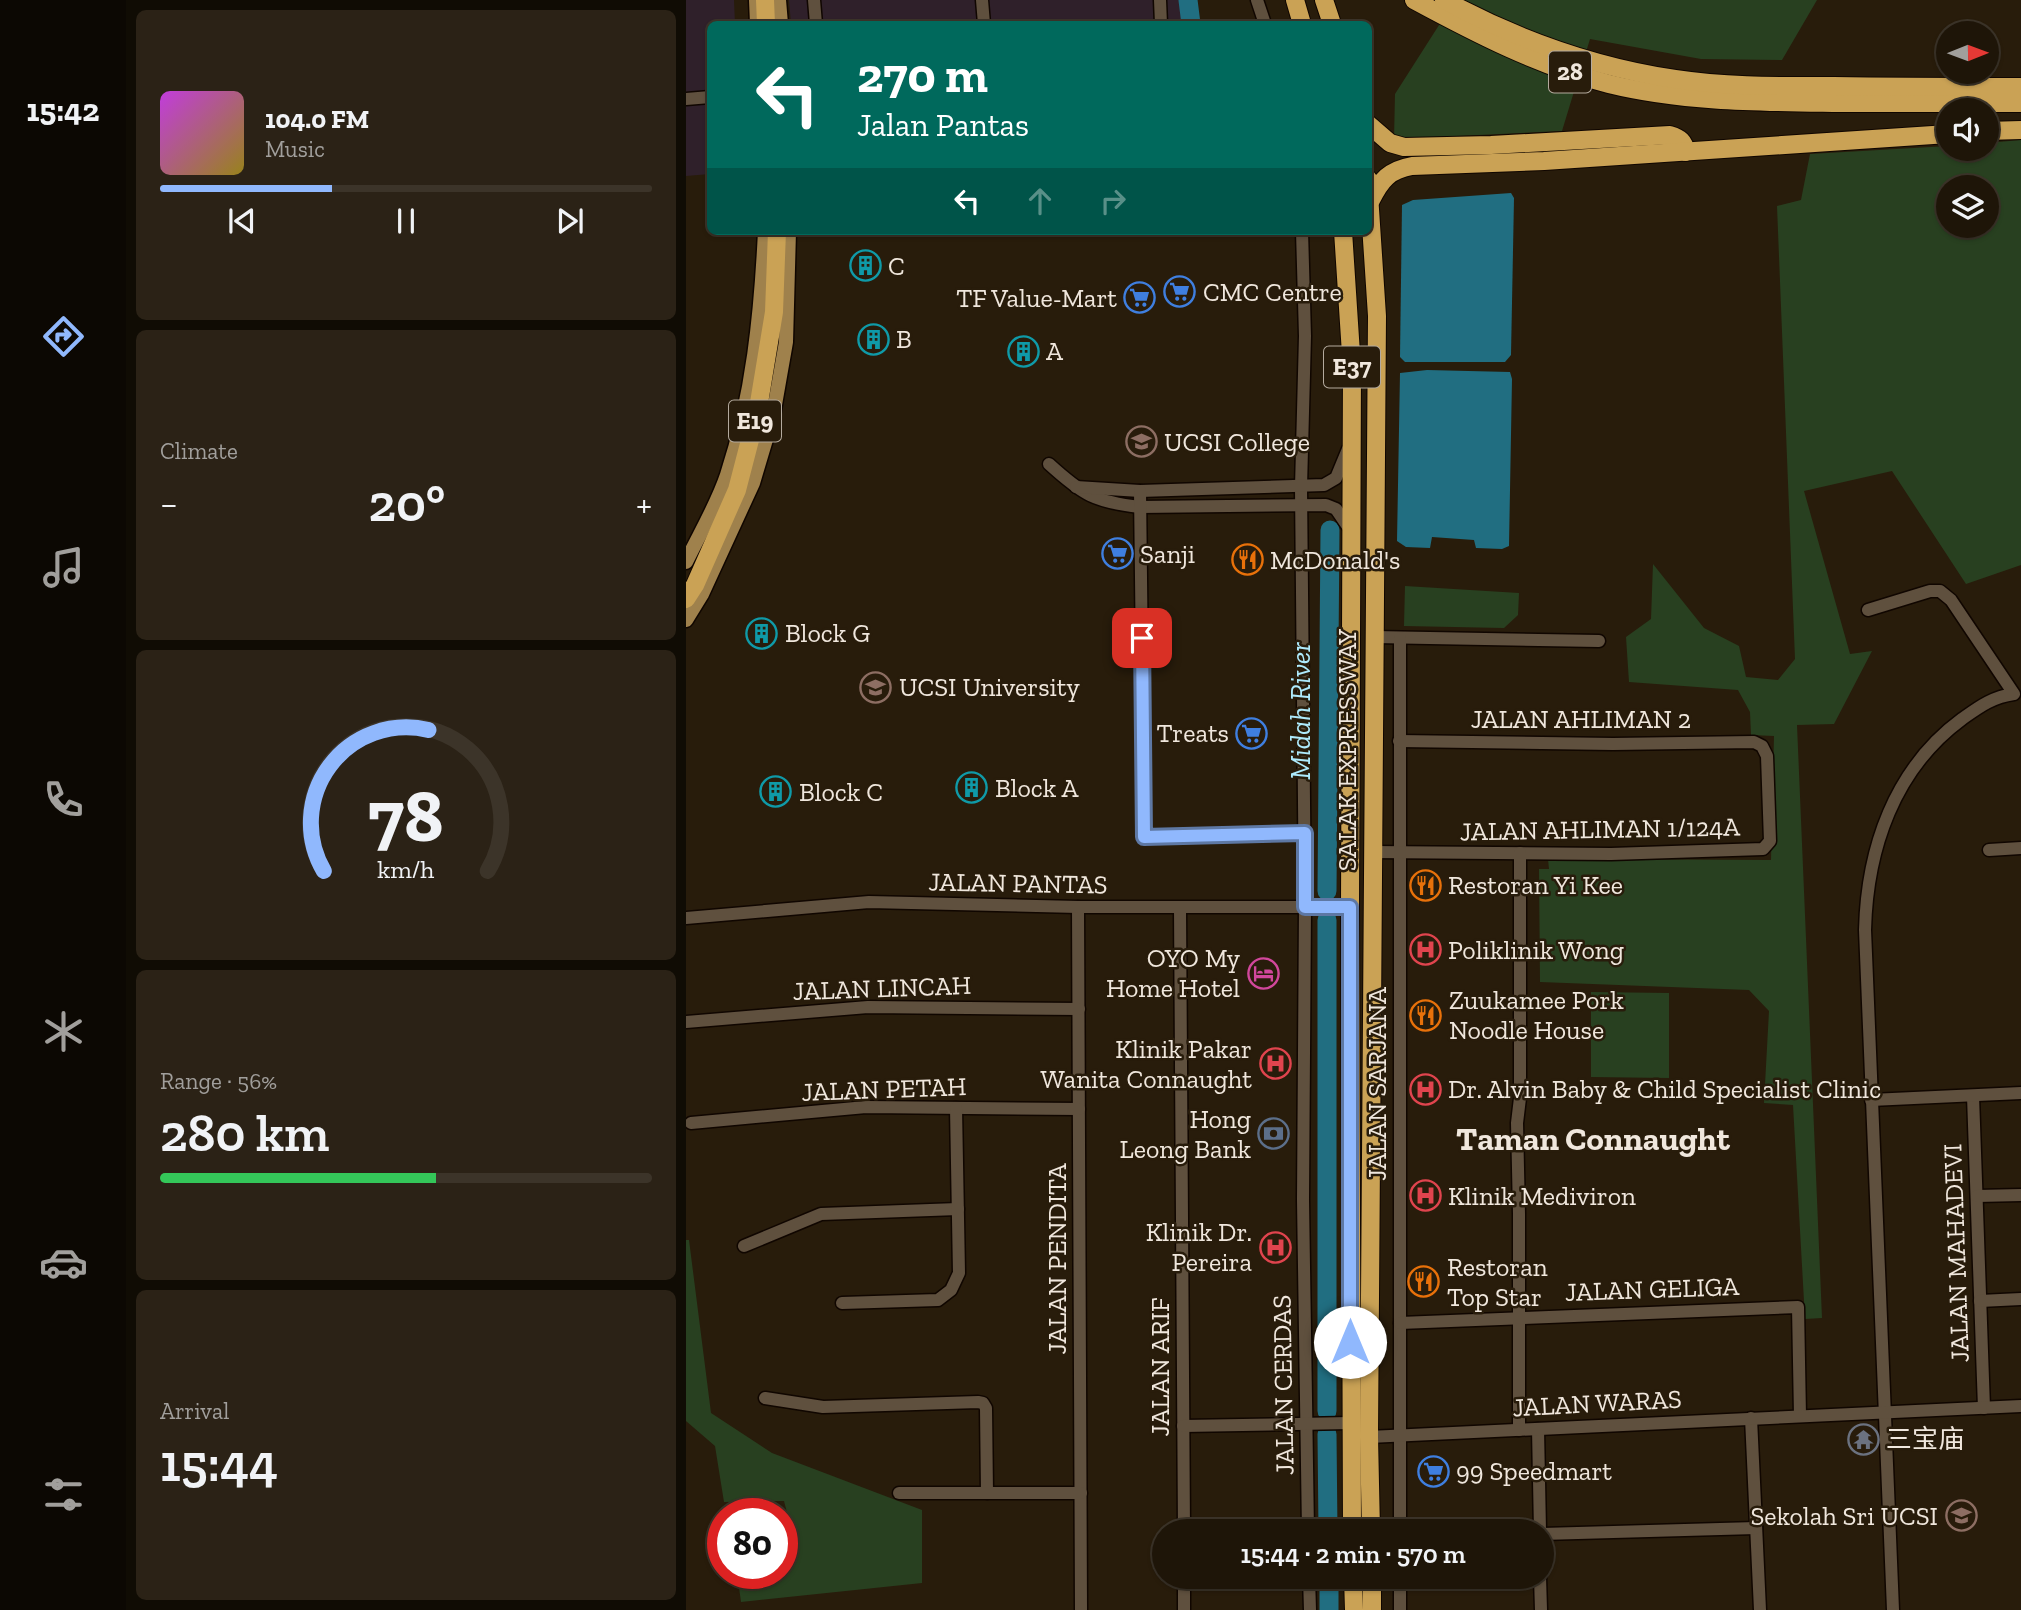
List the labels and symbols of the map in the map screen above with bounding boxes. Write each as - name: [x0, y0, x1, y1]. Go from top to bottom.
- north arrow: [1936, 21, 1998, 84]
- road number: 28: [1549, 52, 1591, 92]
- building icon: C: [848, 249, 882, 283]
- place label: C: [888, 250, 905, 282]
- supermarket icon: CMC Centre: [1163, 275, 1197, 309]
- place label: CMC Centre: [1203, 276, 1342, 308]
- supermarket icon: TF Value-Mart: [1123, 281, 1157, 315]
- place label: TF Value-Mart: [956, 282, 1117, 314]
- building icon: B: [856, 322, 890, 356]
- place label: B: [896, 323, 912, 355]
- building icon: A: [1006, 334, 1040, 368]
- place label: A: [1046, 335, 1064, 367]
- road number: E37: [1324, 346, 1380, 388]
- road number: E19: [729, 400, 781, 442]
- school or university icon: UCSI College: [1124, 425, 1158, 459]
- place label: UCSI College: [1164, 426, 1310, 458]
- supermarket icon: Sanji: [1100, 537, 1134, 571]
- place label: Sanji: [1140, 538, 1195, 570]
- restaurant icon: McDonald's: [1230, 543, 1264, 577]
- place label: McDonald's: [1270, 544, 1400, 576]
- pin: [1112, 608, 1172, 668]
- building icon: Block G: [745, 616, 779, 650]
- place label: Block G: [785, 617, 870, 649]
- street label: SALAK EXPRESSWAY: [1331, 629, 1363, 871]
- water label: Midah River: [1284, 642, 1317, 780]
- school or university icon: UCSI University: [859, 670, 893, 704]
- place label: UCSI University: [899, 671, 1081, 703]
- street label: JALAN AHLIMAN 2: [1471, 703, 1691, 735]
- supermarket icon: Treats: [1235, 716, 1269, 750]
- place label: Treats: [1157, 717, 1229, 749]
- building icon: Block A: [955, 771, 989, 805]
- place label: Block A: [995, 772, 1079, 804]
- building icon: Block C: [759, 775, 793, 809]
- place label: Block C: [799, 776, 883, 808]
- street label: JALAN AHLIMAN 1/124A: [1460, 811, 1741, 847]
- street label: JALAN PANTAS: [928, 865, 1108, 901]
- restaurant icon: Restoran Yi Kee: [1408, 868, 1442, 902]
- place label: Restoran Yi Kee: [1448, 869, 1623, 901]
- hospital icon: Poliklinik Wong: [1408, 933, 1442, 967]
- place label: Poliklinik Wong: [1448, 934, 1624, 966]
- place label: OYO My Home Hotel: [1106, 942, 1241, 1004]
- hotel icon: OYO My Home Hotel: [1246, 956, 1280, 990]
- street label: JALAN LINCAH: [792, 969, 972, 1007]
- place label: Zuukamee Pork Noodle House: [1449, 984, 1624, 1046]
- street label: JALAN SARJANA: [1361, 986, 1393, 1181]
- restaurant icon: Zuukamee Pork Noodle House: [1409, 998, 1443, 1032]
- place label: Klinik Pakar Wanita Connaught: [1040, 1033, 1252, 1095]
- hospital icon: Klinik Pakar Wanita Connaught: [1258, 1047, 1292, 1081]
- street label: JALAN PETAH: [801, 1070, 967, 1108]
- hospital icon: Dr. Alvin Baby & Child Specialist Clinic: [1408, 1072, 1442, 1106]
- place label: Dr. Alvin Baby & Child Specialist Clinic: [1448, 1073, 1881, 1105]
- place label: Hong Leong Bank: [1120, 1103, 1251, 1165]
- bank icon: Hong Leong Bank: [1257, 1117, 1291, 1151]
- district label: Taman Connaught: [1456, 1119, 1731, 1158]
- street label: JALAN MAHADEVI: [1936, 1143, 1976, 1363]
- street label: JALAN PENDITA: [1041, 1162, 1073, 1355]
- hospital icon: Klinik Mediviron: [1408, 1179, 1442, 1213]
- place label: Klinik Mediviron: [1448, 1180, 1636, 1212]
- place label: Klinik Dr. Pereira: [1146, 1216, 1252, 1278]
- hospital icon: Klinik Dr. Pereira: [1258, 1230, 1292, 1264]
- place label: Restoran Top Star: [1447, 1251, 1548, 1313]
- restaurant icon: Restoran Top Star: [1407, 1265, 1441, 1299]
- street label: JALAN GELIGA: [1564, 1270, 1741, 1308]
- street label: JALAN CERDAS: [1265, 1295, 1301, 1475]
- street label: JALAN ARIF: [1144, 1298, 1176, 1436]
- position arrow: [1313, 1305, 1387, 1379]
- street label: JALAN WARAS: [1512, 1383, 1682, 1423]
- temple icon: 三宝庙: [1846, 1422, 1880, 1456]
- place label: 三宝庙: [1886, 1423, 1964, 1455]
- supermarket icon: 99 Speedmart: [1416, 1454, 1450, 1488]
- place label: 99 Speedmart: [1456, 1455, 1612, 1487]
- speed limit sign: 80: [707, 1498, 798, 1589]
- school or university icon: Sekolah Sri UCSI: [1944, 1499, 1978, 1533]
- place label: Sekolah Sri UCSI: [1750, 1500, 1938, 1532]

